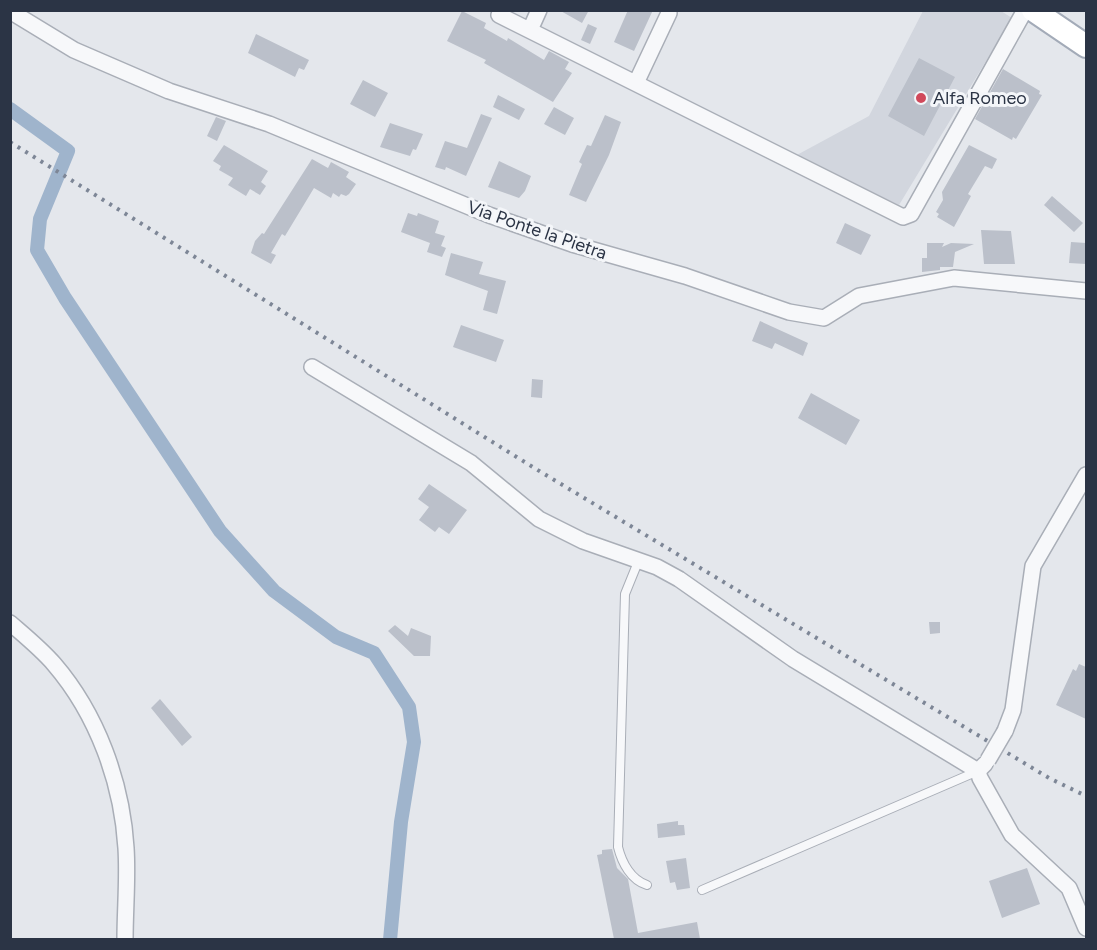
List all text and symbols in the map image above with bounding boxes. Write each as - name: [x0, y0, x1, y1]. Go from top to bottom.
- place label: Alfa Romeo: [933, 87, 1027, 109]
- marker: Alfa Romeo: [914, 91, 928, 105]
- street label: Via Ponte la Pietra: [464, 196, 610, 264]

